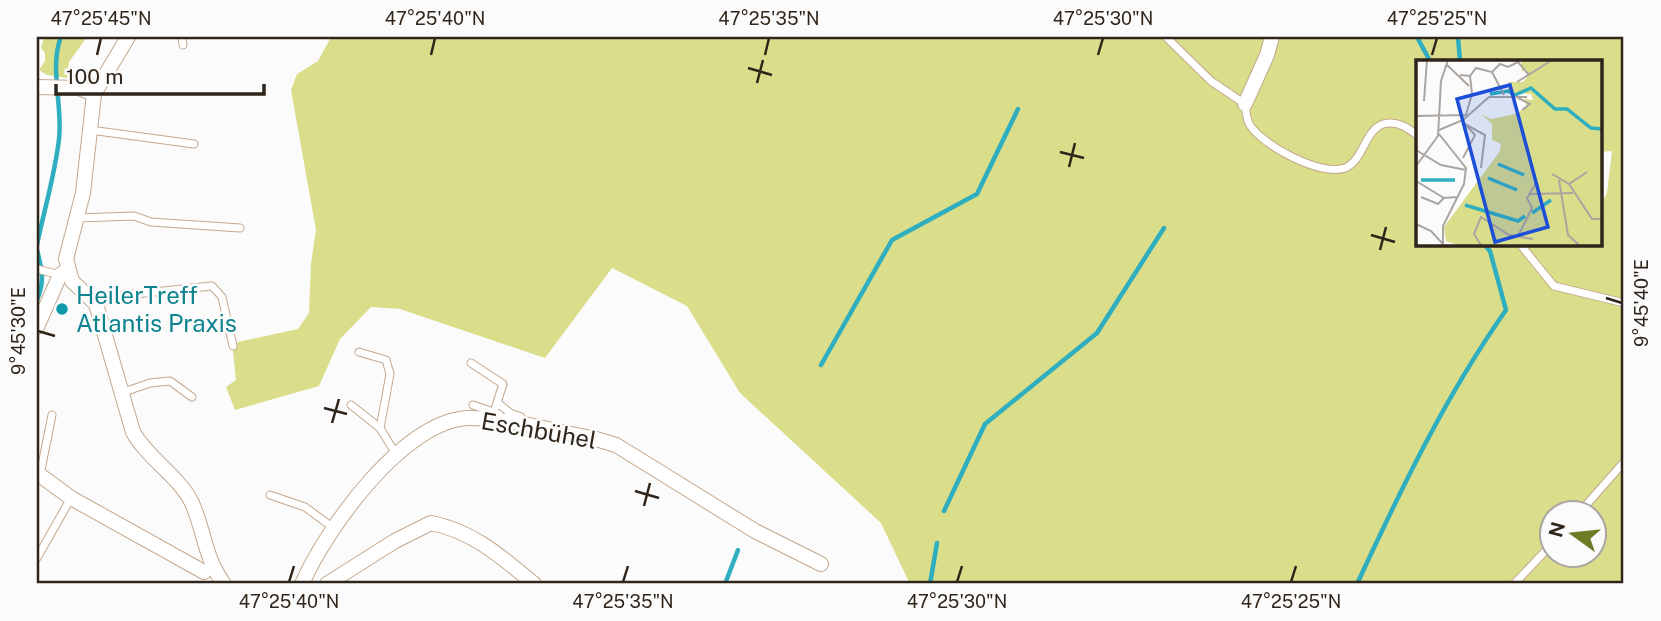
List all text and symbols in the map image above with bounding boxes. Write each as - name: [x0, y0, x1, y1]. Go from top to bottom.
- text: 47°25'45"N: [50, 8, 152, 29]
- text: 47°25'40"N: [385, 8, 485, 29]
- text: 47°25'35"N: [718, 8, 820, 29]
- text: 47°25'30"N: [1053, 8, 1153, 29]
- text: 47°25'25"N: [1387, 8, 1487, 29]
- scale bar: [56, 52, 264, 96]
- inset map: [1416, 60, 1602, 245]
- text: 100 m: [66, 64, 123, 89]
- text: 9°45'40"E: [1631, 259, 1652, 347]
- place label: HeilerTreff Atlantis Praxis: [76, 281, 237, 337]
- text: 9°45'30"E: [8, 287, 29, 375]
- marker: HeilerTreff Atlantis Praxis: [54, 301, 70, 317]
- street label: Eschbühel: [479, 406, 599, 454]
- north arrow: [1538, 498, 1608, 568]
- text: N: [1544, 520, 1569, 540]
- text: 47°25'40"N: [239, 591, 339, 612]
- text: 47°25'35"N: [572, 591, 674, 612]
- text: 47°25'30"N: [907, 591, 1007, 612]
- text: 47°25'25"N: [1241, 591, 1341, 612]

